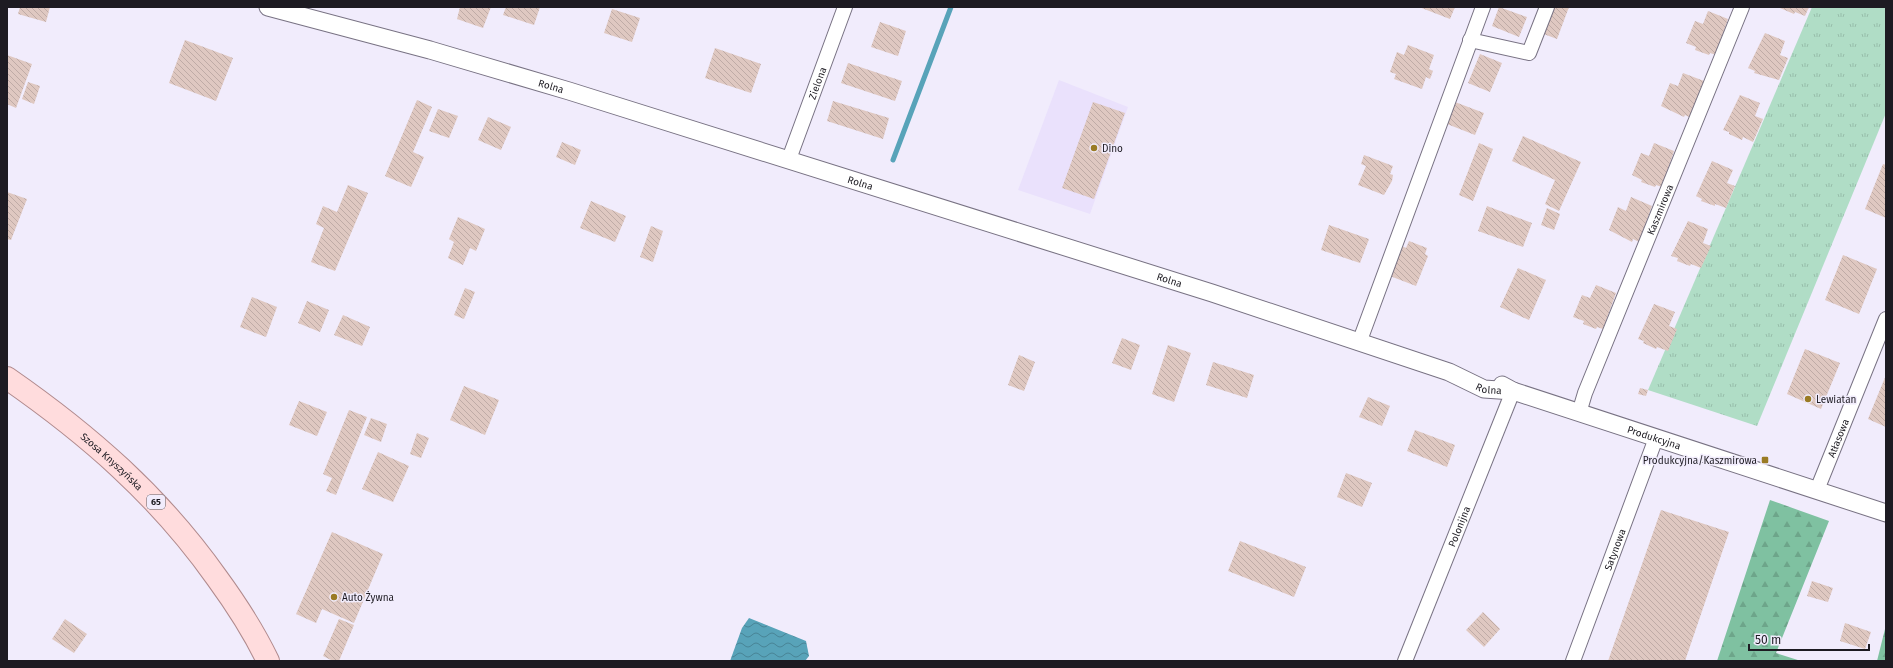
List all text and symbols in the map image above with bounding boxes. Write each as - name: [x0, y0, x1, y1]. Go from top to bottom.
- street label: Zielona: [807, 66, 829, 101]
- street label: Rolna: [537, 77, 565, 96]
- marker: Dino: [1089, 143, 1099, 153]
- place label: Dino: [1102, 143, 1123, 155]
- street label: Rolna: [846, 174, 874, 193]
- street label: Kaszmirowa: [1645, 183, 1676, 237]
- street label: Rolna: [1155, 271, 1183, 290]
- street label: Rolna: [1474, 381, 1502, 397]
- marker: Lewiatan: [1803, 394, 1813, 404]
- place label: Lewiatan: [1816, 394, 1856, 406]
- street label: Atłasowa: [1826, 417, 1852, 459]
- street label: Produkcyjna: [1625, 424, 1682, 452]
- street label: Szosa Knyszyńska: [78, 431, 145, 493]
- place label: Produkcyjna/Kaszmirowa: [1643, 455, 1757, 467]
- marker: Produkcyjna/Kaszmirowa: [1760, 455, 1770, 465]
- road number: 65: [147, 495, 165, 509]
- street label: Polonijna: [1446, 505, 1473, 549]
- street label: Satynowa: [1602, 527, 1629, 572]
- place label: Auto Żywna: [342, 590, 394, 604]
- marker: Auto Żywna: [329, 592, 339, 602]
- scale bar: [1749, 626, 1869, 652]
- text: 50 m: [1755, 633, 1781, 647]

